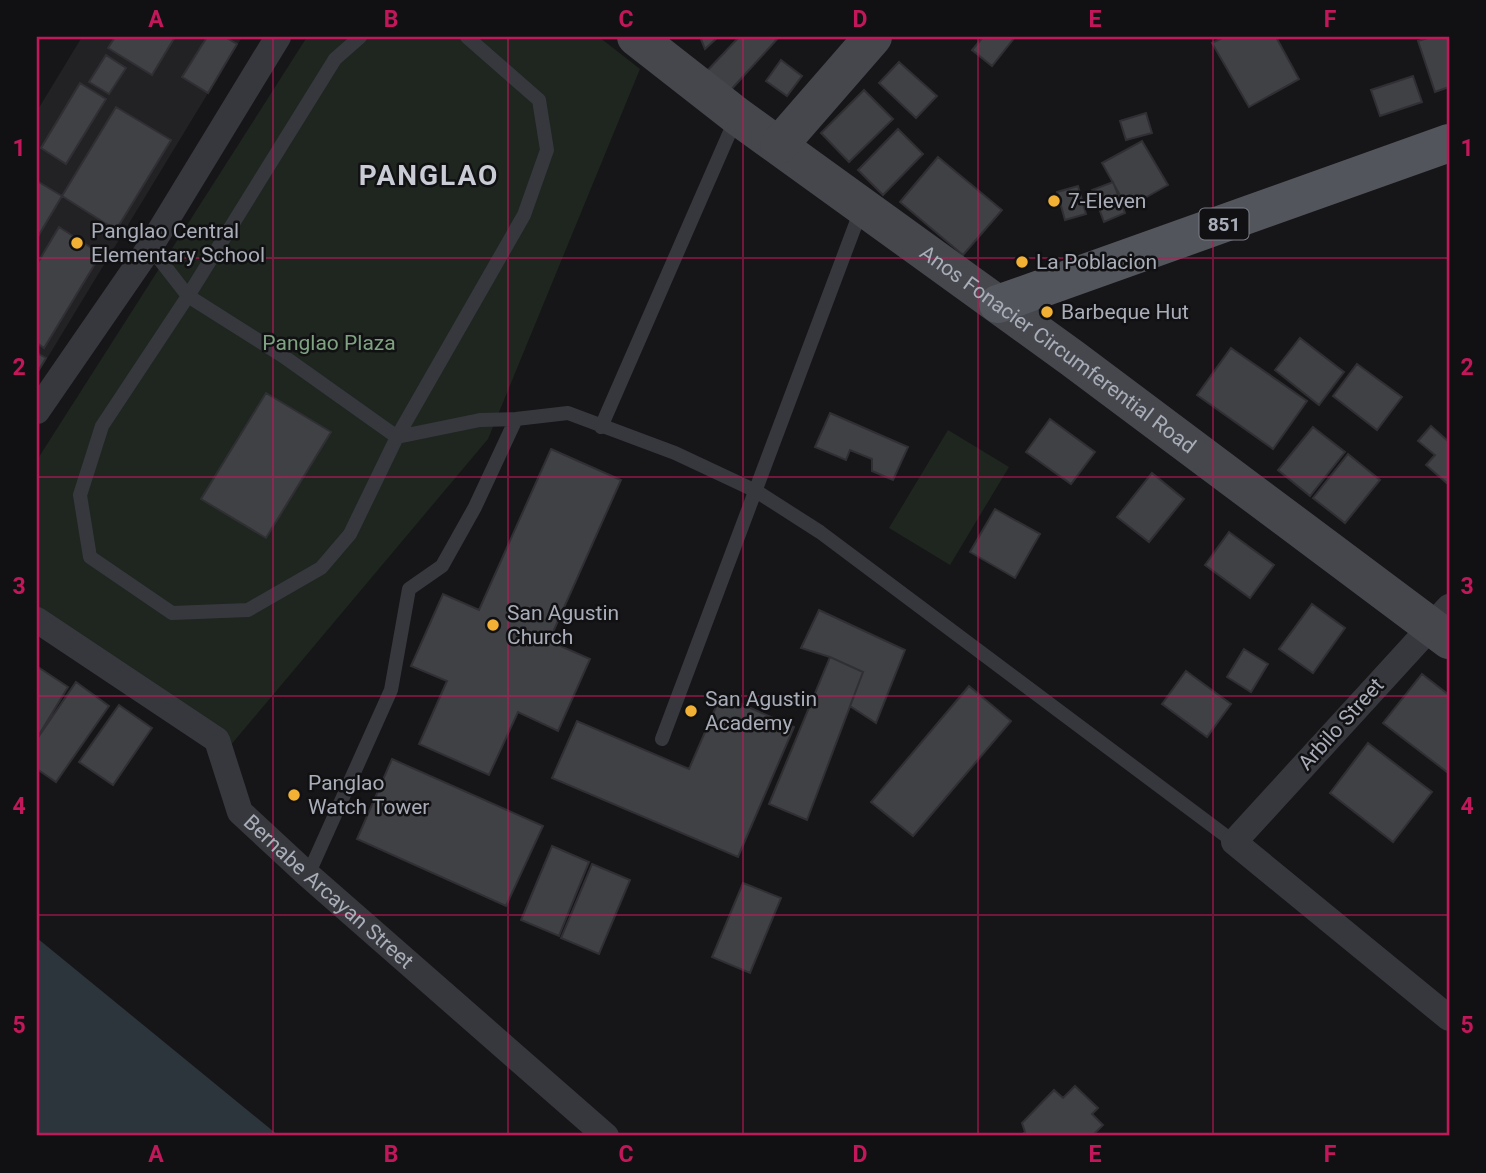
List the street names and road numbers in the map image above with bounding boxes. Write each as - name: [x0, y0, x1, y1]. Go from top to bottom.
- road number: 851: [1200, 208, 1248, 240]
- street label: Anos Fonacier Circumferential Road: [915, 240, 1200, 458]
- street label: Arbilo Street: [1293, 673, 1389, 775]
- street label: Bernabe Arcayan Street: [239, 810, 418, 974]

